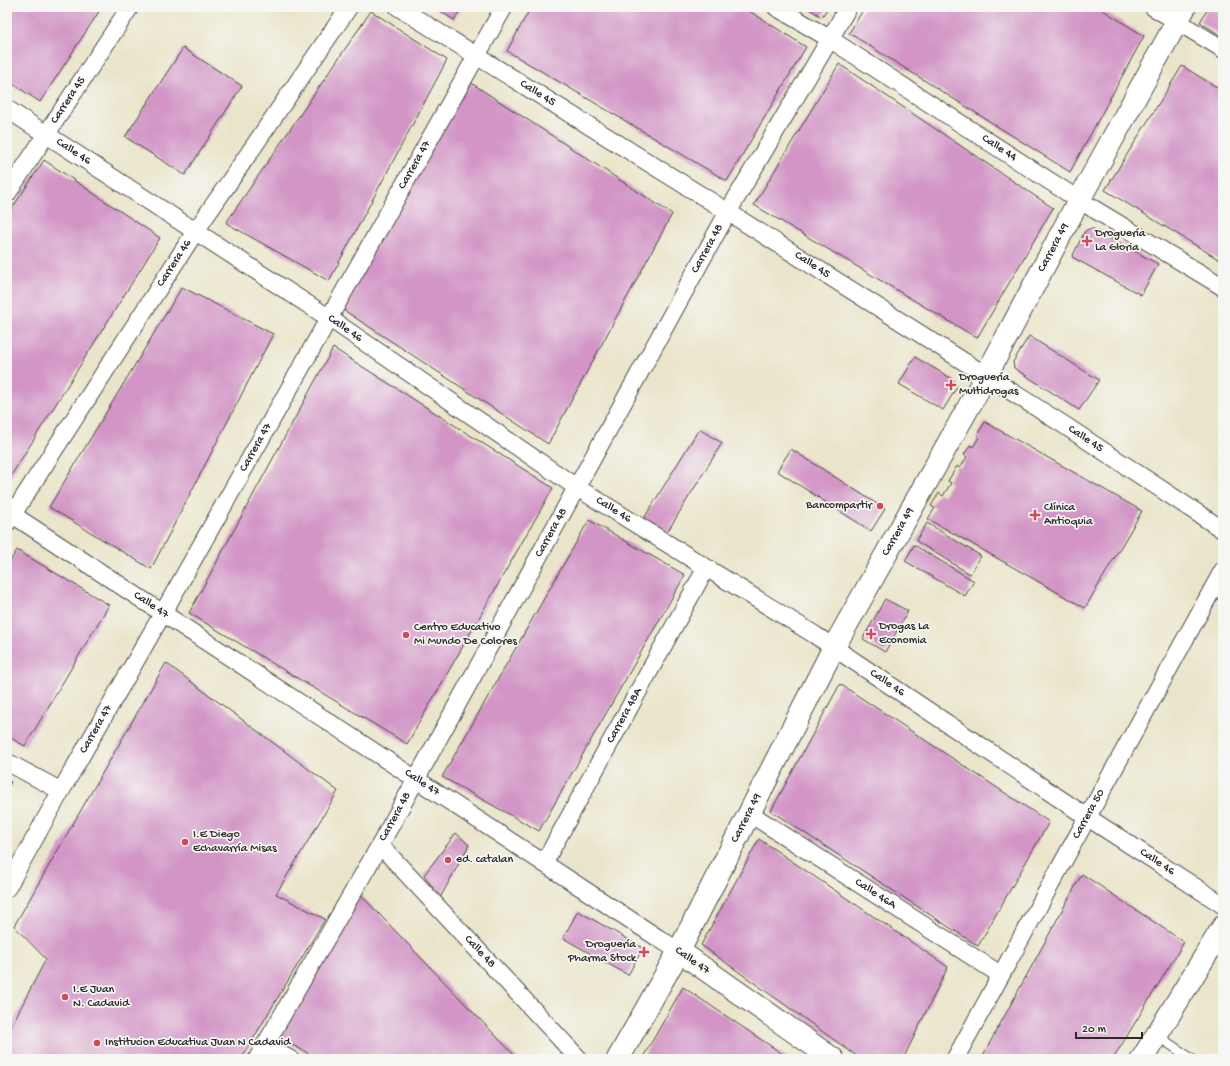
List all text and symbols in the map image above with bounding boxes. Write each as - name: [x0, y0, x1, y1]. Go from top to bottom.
- street label: Carrera 45: [48, 74, 89, 127]
- street label: Calle 45: [517, 77, 558, 110]
- street label: Calle 44: [979, 132, 1019, 165]
- street label: Calle 46: [53, 135, 94, 169]
- street label: Carrera 47: [396, 138, 435, 192]
- street label: Carrera 49: [1035, 221, 1072, 275]
- street label: Carrera 48: [689, 222, 727, 276]
- place label: Droguería La Gloria: [1094, 227, 1146, 255]
- street label: Carrera 46: [154, 236, 196, 290]
- marker: Droguería La Gloria: [1082, 236, 1092, 246]
- street label: Calle 45: [792, 249, 832, 282]
- street label: Calle 46: [325, 312, 366, 346]
- place label: Droguería Multidrogas: [958, 371, 1019, 399]
- marker: Droguería Multidrogas: [946, 380, 956, 390]
- street label: Carrera 47: [237, 420, 276, 474]
- street label: Calle 45: [1065, 422, 1106, 456]
- street label: Calle 46: [593, 494, 634, 527]
- place label: Bancompartir: [805, 499, 874, 513]
- marker: Bancompartir: [875, 501, 885, 511]
- place label: Clínica Antioquia: [1044, 501, 1093, 529]
- street label: Carrera 49: [879, 505, 918, 559]
- street label: Carrera 48: [532, 506, 571, 560]
- marker: Clínica Antioquia: [1029, 509, 1041, 521]
- street label: Calle 47: [130, 589, 172, 622]
- place label: Drogas La Economia: [878, 620, 929, 648]
- place label: Centro Educativo Mi Mundo De Colores: [414, 621, 517, 649]
- marker: Drogas La Economia: [866, 629, 876, 639]
- marker: Centro Educativo Mi Mundo De Colores: [401, 630, 411, 640]
- street label: Calle 46: [867, 666, 908, 700]
- street label: Carrera 48A: [604, 685, 646, 746]
- street label: Carrera 47: [77, 702, 116, 756]
- street label: Calle 47: [401, 766, 443, 800]
- street label: Carrera 50: [1070, 787, 1108, 842]
- street label: Carrera 48: [376, 789, 415, 844]
- street label: Carrera 49: [728, 791, 765, 845]
- place label: I.E Diego Echavarría Misas: [193, 828, 277, 856]
- marker: I.E Diego Echavarría Misas: [180, 837, 190, 847]
- street label: Calle 46: [1137, 846, 1178, 879]
- place label: ed. catalan: [456, 853, 513, 867]
- marker: ed. catalan: [443, 855, 453, 865]
- street label: Calle 46A: [852, 876, 899, 913]
- street label: Calle 48: [461, 933, 498, 972]
- place label: Droguería Pharma Stock: [567, 938, 638, 966]
- street label: Calle 47: [672, 944, 713, 978]
- marker: Droguería Pharma Stock: [639, 947, 649, 957]
- place label: I.E Juan N. Cadavid: [73, 983, 130, 1011]
- marker: I.E Juan N. Cadavid: [60, 992, 70, 1002]
- scale bar: [1076, 1014, 1142, 1040]
- text: 20 m: [1082, 1023, 1107, 1037]
- place label: Institucion Educativa Juan N Cadavid: [105, 1036, 291, 1050]
- marker: Institucion Educativa Juan N Cadavid: [92, 1038, 102, 1048]

